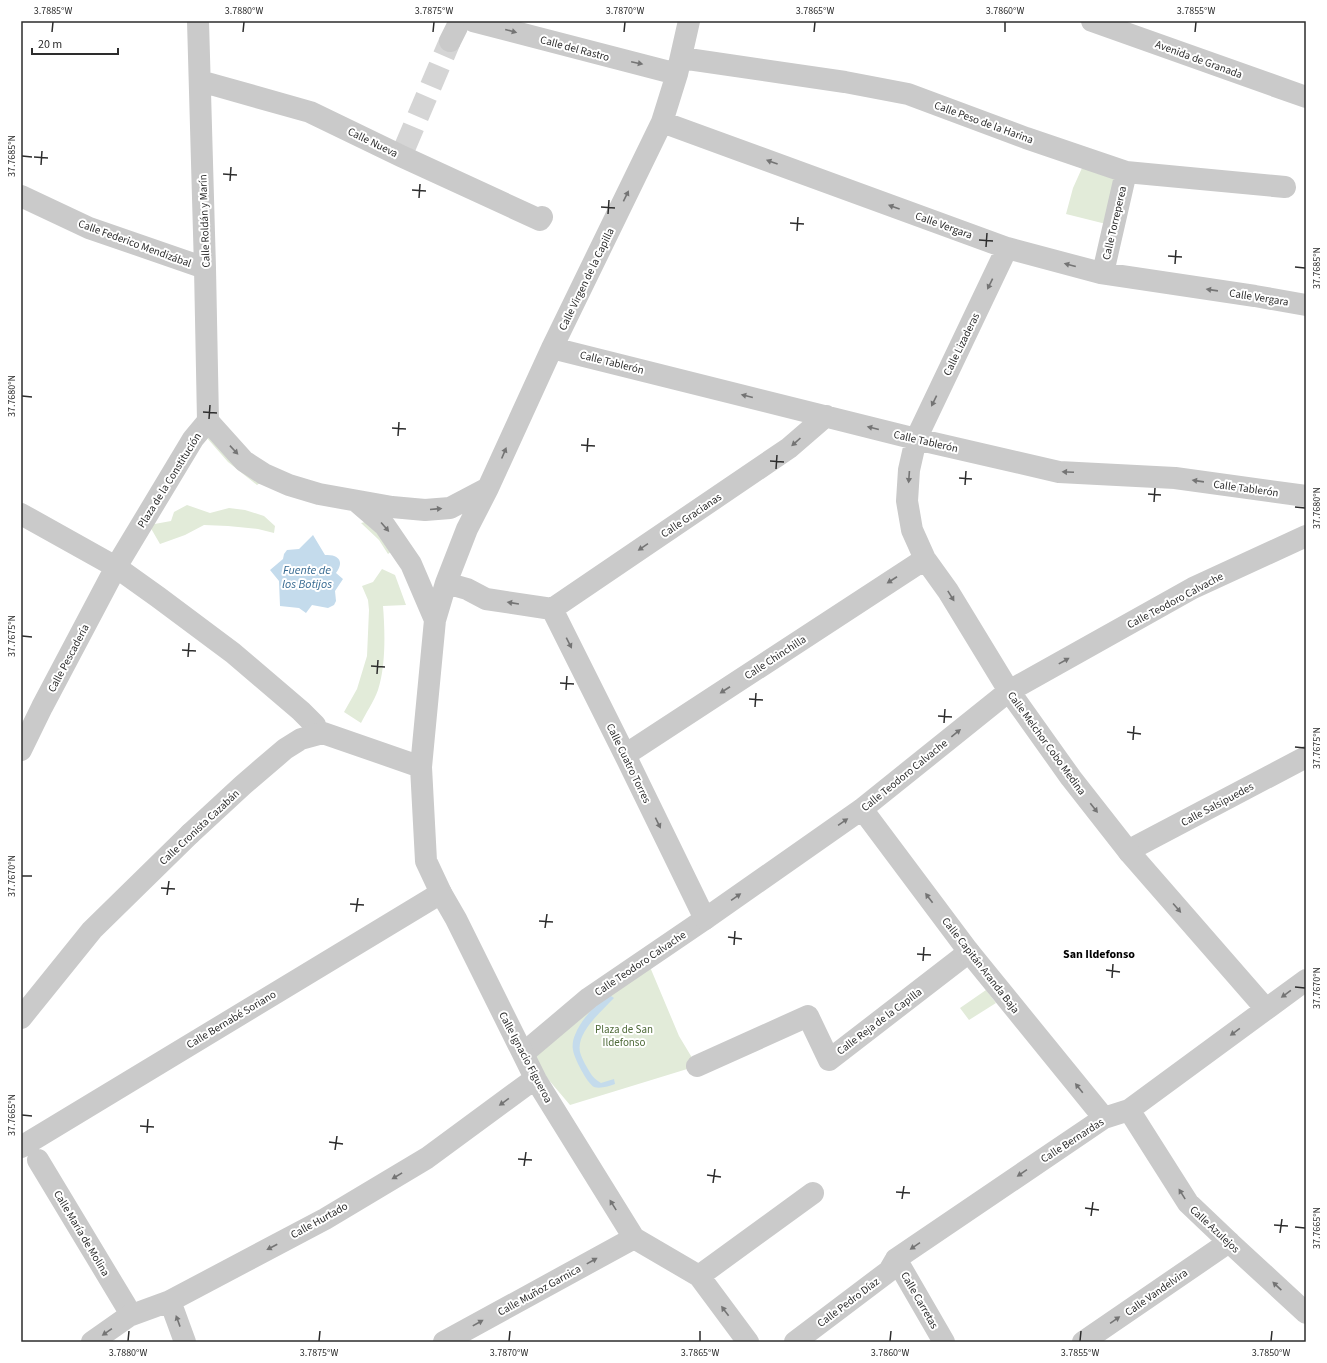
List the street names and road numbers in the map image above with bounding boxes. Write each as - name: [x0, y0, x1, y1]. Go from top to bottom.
- street label: Calle del Rastro: [539, 32, 611, 65]
- street label: Avenida de Granada: [1153, 37, 1245, 82]
- street label: Calle Peso de la Harina: [932, 98, 1035, 147]
- street label: Calle Nueva: [345, 124, 400, 161]
- street label: Calle Roldán y Marín: [195, 174, 214, 268]
- street label: Calle Torreperea: [1099, 185, 1130, 261]
- street label: Calle Vergara: [913, 208, 974, 243]
- street label: Calle Federico Mendizábal: [76, 216, 194, 271]
- street label: Calle Virgen de la Capilla: [555, 225, 618, 333]
- street label: Calle Vergara: [1228, 285, 1290, 310]
- street label: Calle Lizaderas: [940, 310, 983, 378]
- street label: Calle Tablerón: [578, 347, 646, 378]
- street label: Calle Tablerón: [892, 427, 960, 456]
- street label: Plaza de la Constitución: [134, 430, 205, 531]
- street label: Calle Tablerón: [1212, 476, 1280, 500]
- street label: Calle Gracianas: [658, 489, 725, 541]
- street label: Calle Teodoro Calvache: [1124, 568, 1227, 632]
- street label: Calle Pescadería: [44, 622, 93, 695]
- street label: Calle Chinchilla: [741, 632, 809, 683]
- street label: Calle Melchor Cobo Medina: [1004, 688, 1089, 798]
- street label: Calle Cuatro Torres: [603, 721, 655, 806]
- street label: Calle Teodoro Calvache: [858, 736, 951, 815]
- street label: Calle Salsipuedes: [1178, 779, 1257, 830]
- street label: Calle Cronista Cazabán: [156, 786, 243, 869]
- street label: Calle Capitán Aranda Baja: [938, 914, 1023, 1016]
- street label: Calle Teodoro Calvache: [592, 927, 689, 1000]
- street label: Calle Reja de la Capilla: [834, 984, 925, 1058]
- street label: Calle Bernabé Soriano: [184, 987, 279, 1052]
- street label: Calle Ignacio Figueroa: [495, 1009, 556, 1105]
- street label: Calle Bernardas: [1038, 1114, 1107, 1166]
- street label: Calle María de Molina: [50, 1188, 113, 1279]
- street label: Calle Hurtado: [288, 1199, 351, 1242]
- street label: Calle Azulejos: [1186, 1202, 1243, 1257]
- street label: Calle Muñoz Garnica: [495, 1261, 584, 1320]
- street label: Calle Vandelvira: [1122, 1265, 1191, 1320]
- street label: Calle Carretas: [897, 1269, 942, 1332]
- street label: Calle Pedro Díaz: [814, 1274, 883, 1331]

